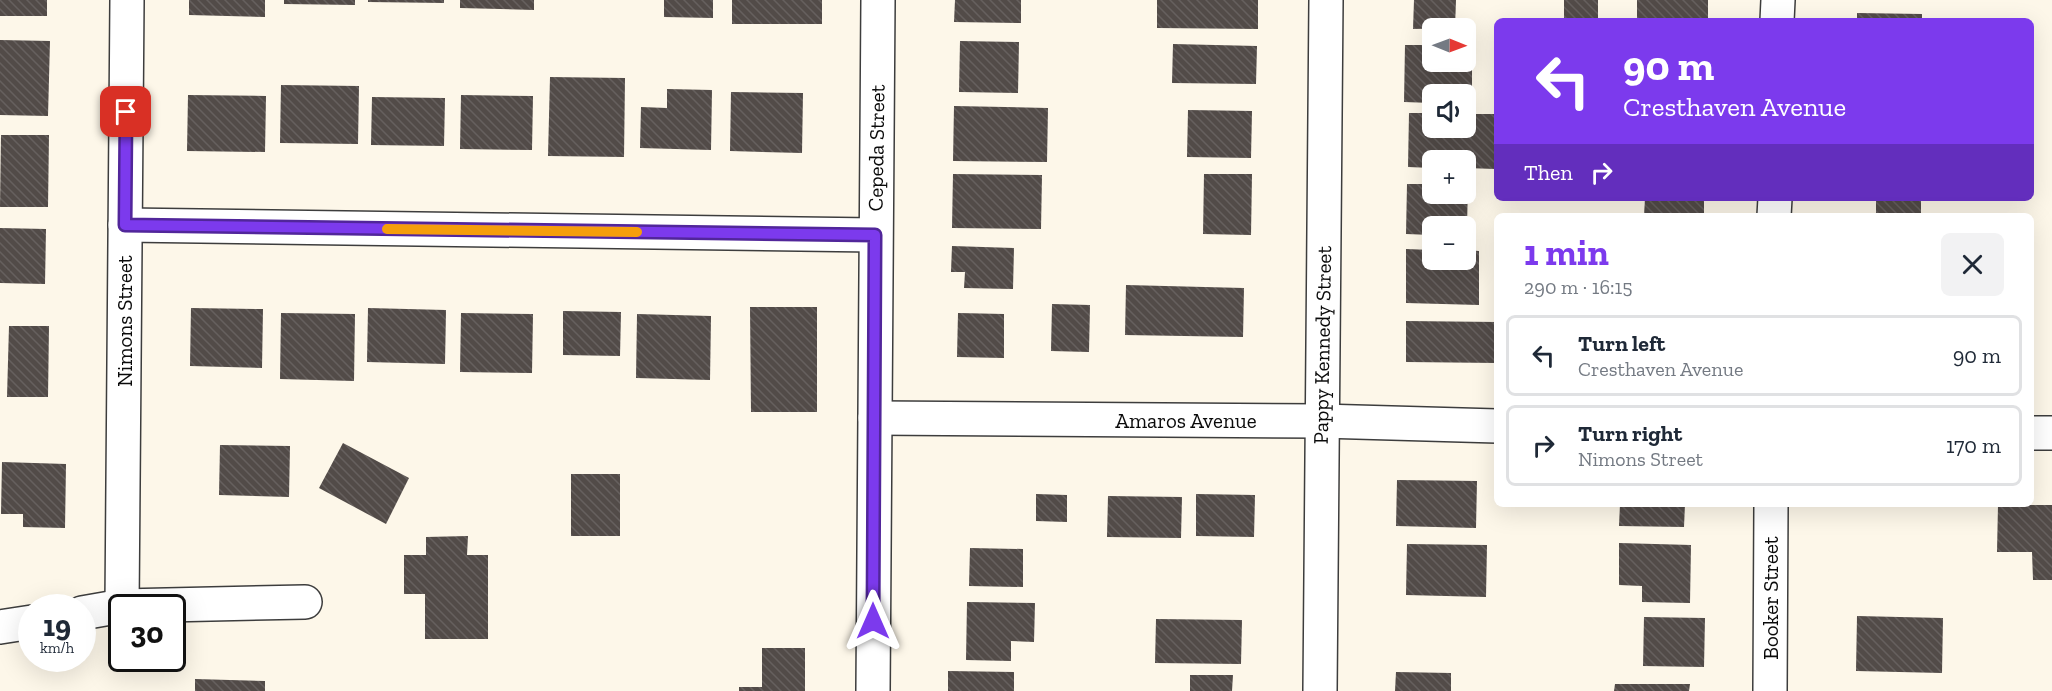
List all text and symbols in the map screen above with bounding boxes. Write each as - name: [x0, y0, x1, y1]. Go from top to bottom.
- north arrow: [1422, 18, 1476, 72]
- map controls: [1422, 18, 1476, 270]
- text: 90 m: [1623, 40, 1714, 91]
- icon: left: [1524, 42, 1602, 120]
- street label: Cepeda Street: [862, 84, 890, 212]
- button: sound: [1422, 84, 1476, 138]
- pin: [100, 86, 151, 137]
- text: Cresthaven Avenue: [1623, 91, 1846, 123]
- icon: arrive: [109, 95, 142, 128]
- button: +: [1422, 150, 1476, 204]
- icon: right: [1585, 156, 1618, 189]
- text: Then: [1524, 159, 1573, 186]
- button: −: [1422, 216, 1476, 270]
- text: 1 min: [1524, 231, 1609, 274]
- button: close: [1941, 233, 2004, 296]
- street label: Pappy Kennedy Street: [1308, 245, 1336, 444]
- street label: Nimons Street: [112, 255, 137, 387]
- text: 290 m · 16:15: [1524, 275, 1632, 299]
- text: Turn left: [1578, 330, 1665, 357]
- icon: left: [1527, 339, 1560, 372]
- text: 90 m: [1953, 342, 2001, 369]
- text: Cresthaven Avenue: [1578, 357, 1743, 381]
- street label: Amaros Avenue: [1115, 408, 1257, 433]
- text: Turn right: [1578, 420, 1682, 447]
- icon: right: [1527, 429, 1560, 462]
- text: 170 m: [1946, 432, 2001, 459]
- text: Nimons Street: [1578, 447, 1703, 471]
- street label: Booker Street: [1758, 536, 1783, 660]
- position arrow: [841, 589, 905, 653]
- speed limit sign: 30: [108, 594, 186, 672]
- text: 19: [43, 608, 71, 644]
- text: km/h: [40, 639, 74, 657]

